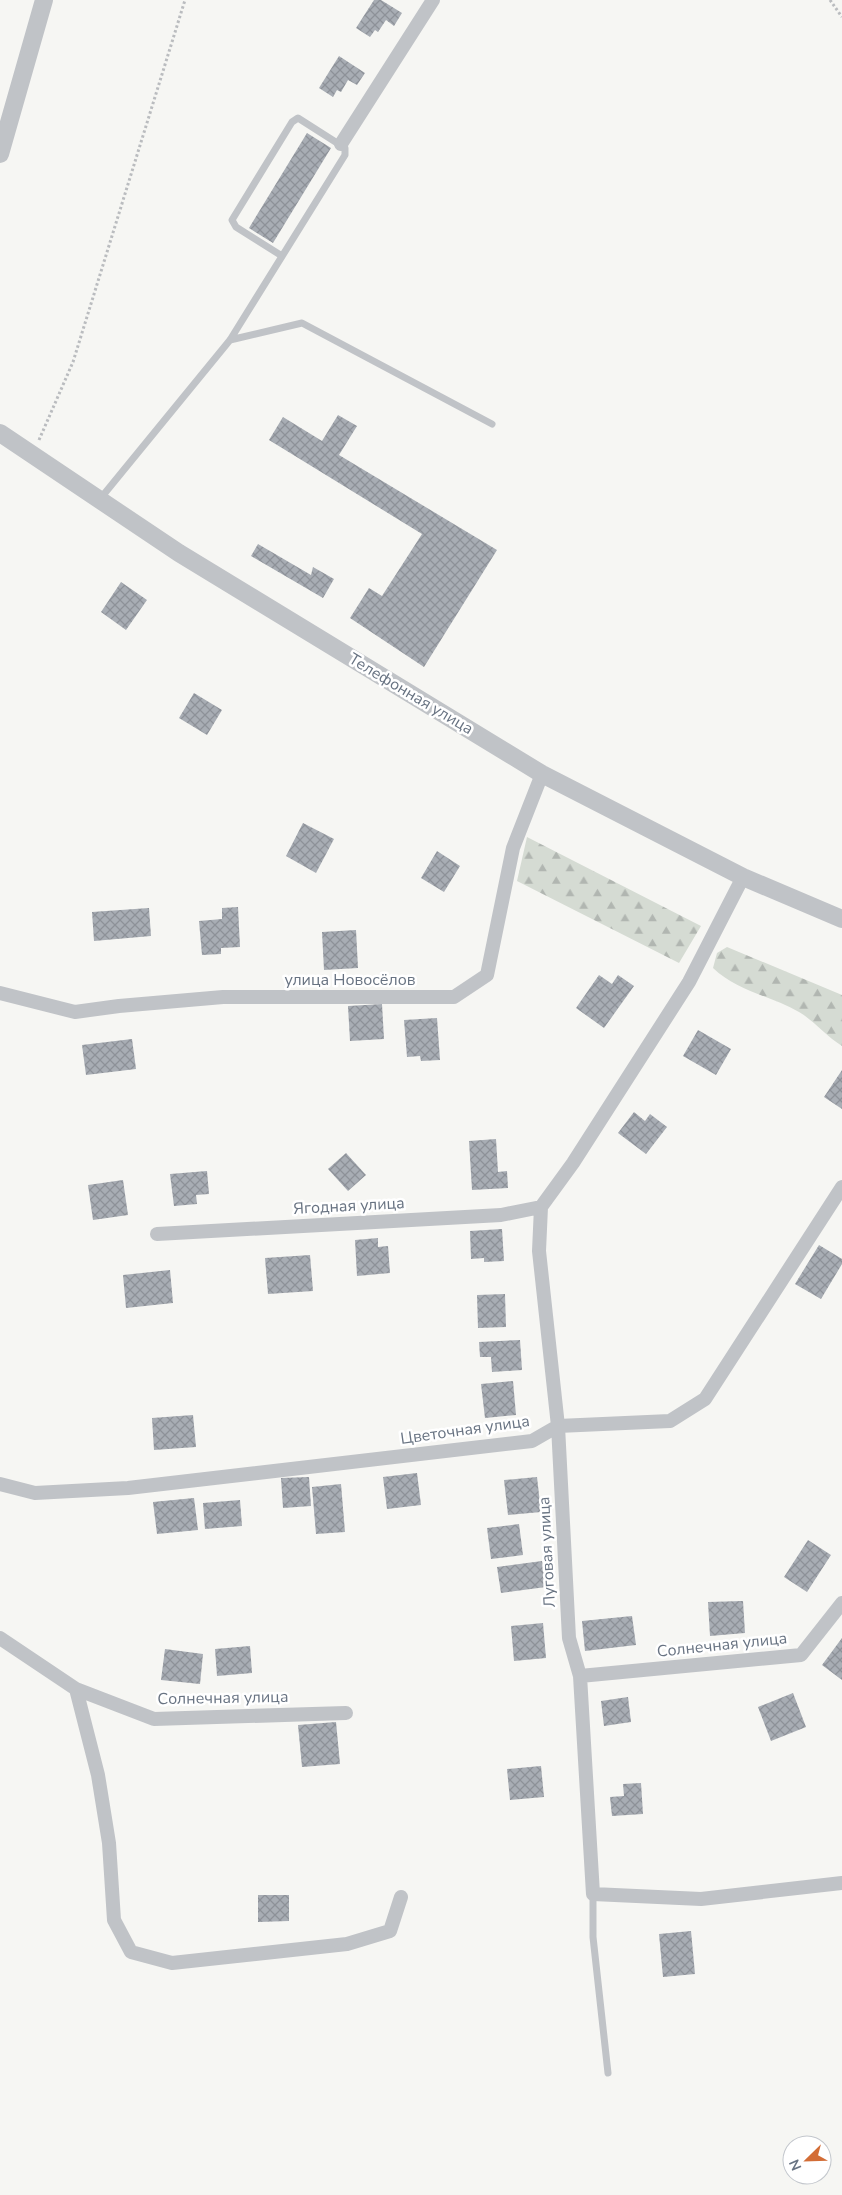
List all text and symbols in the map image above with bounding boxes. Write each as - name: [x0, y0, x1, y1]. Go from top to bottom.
- street label: Телефонная улица: [345, 648, 477, 740]
- street label: улица Новосёлов: [284, 969, 416, 991]
- street label: Ягодная улица: [293, 1192, 405, 1220]
- street label: Цветочная улица: [399, 1410, 531, 1450]
- street label: Луговая улица: [533, 1496, 561, 1608]
- street label: Солнечная улица: [656, 1627, 788, 1663]
- street label: Солнечная улица: [157, 1686, 289, 1710]
- north arrow: [782, 2135, 832, 2185]
- text: N: [785, 2156, 806, 2173]

